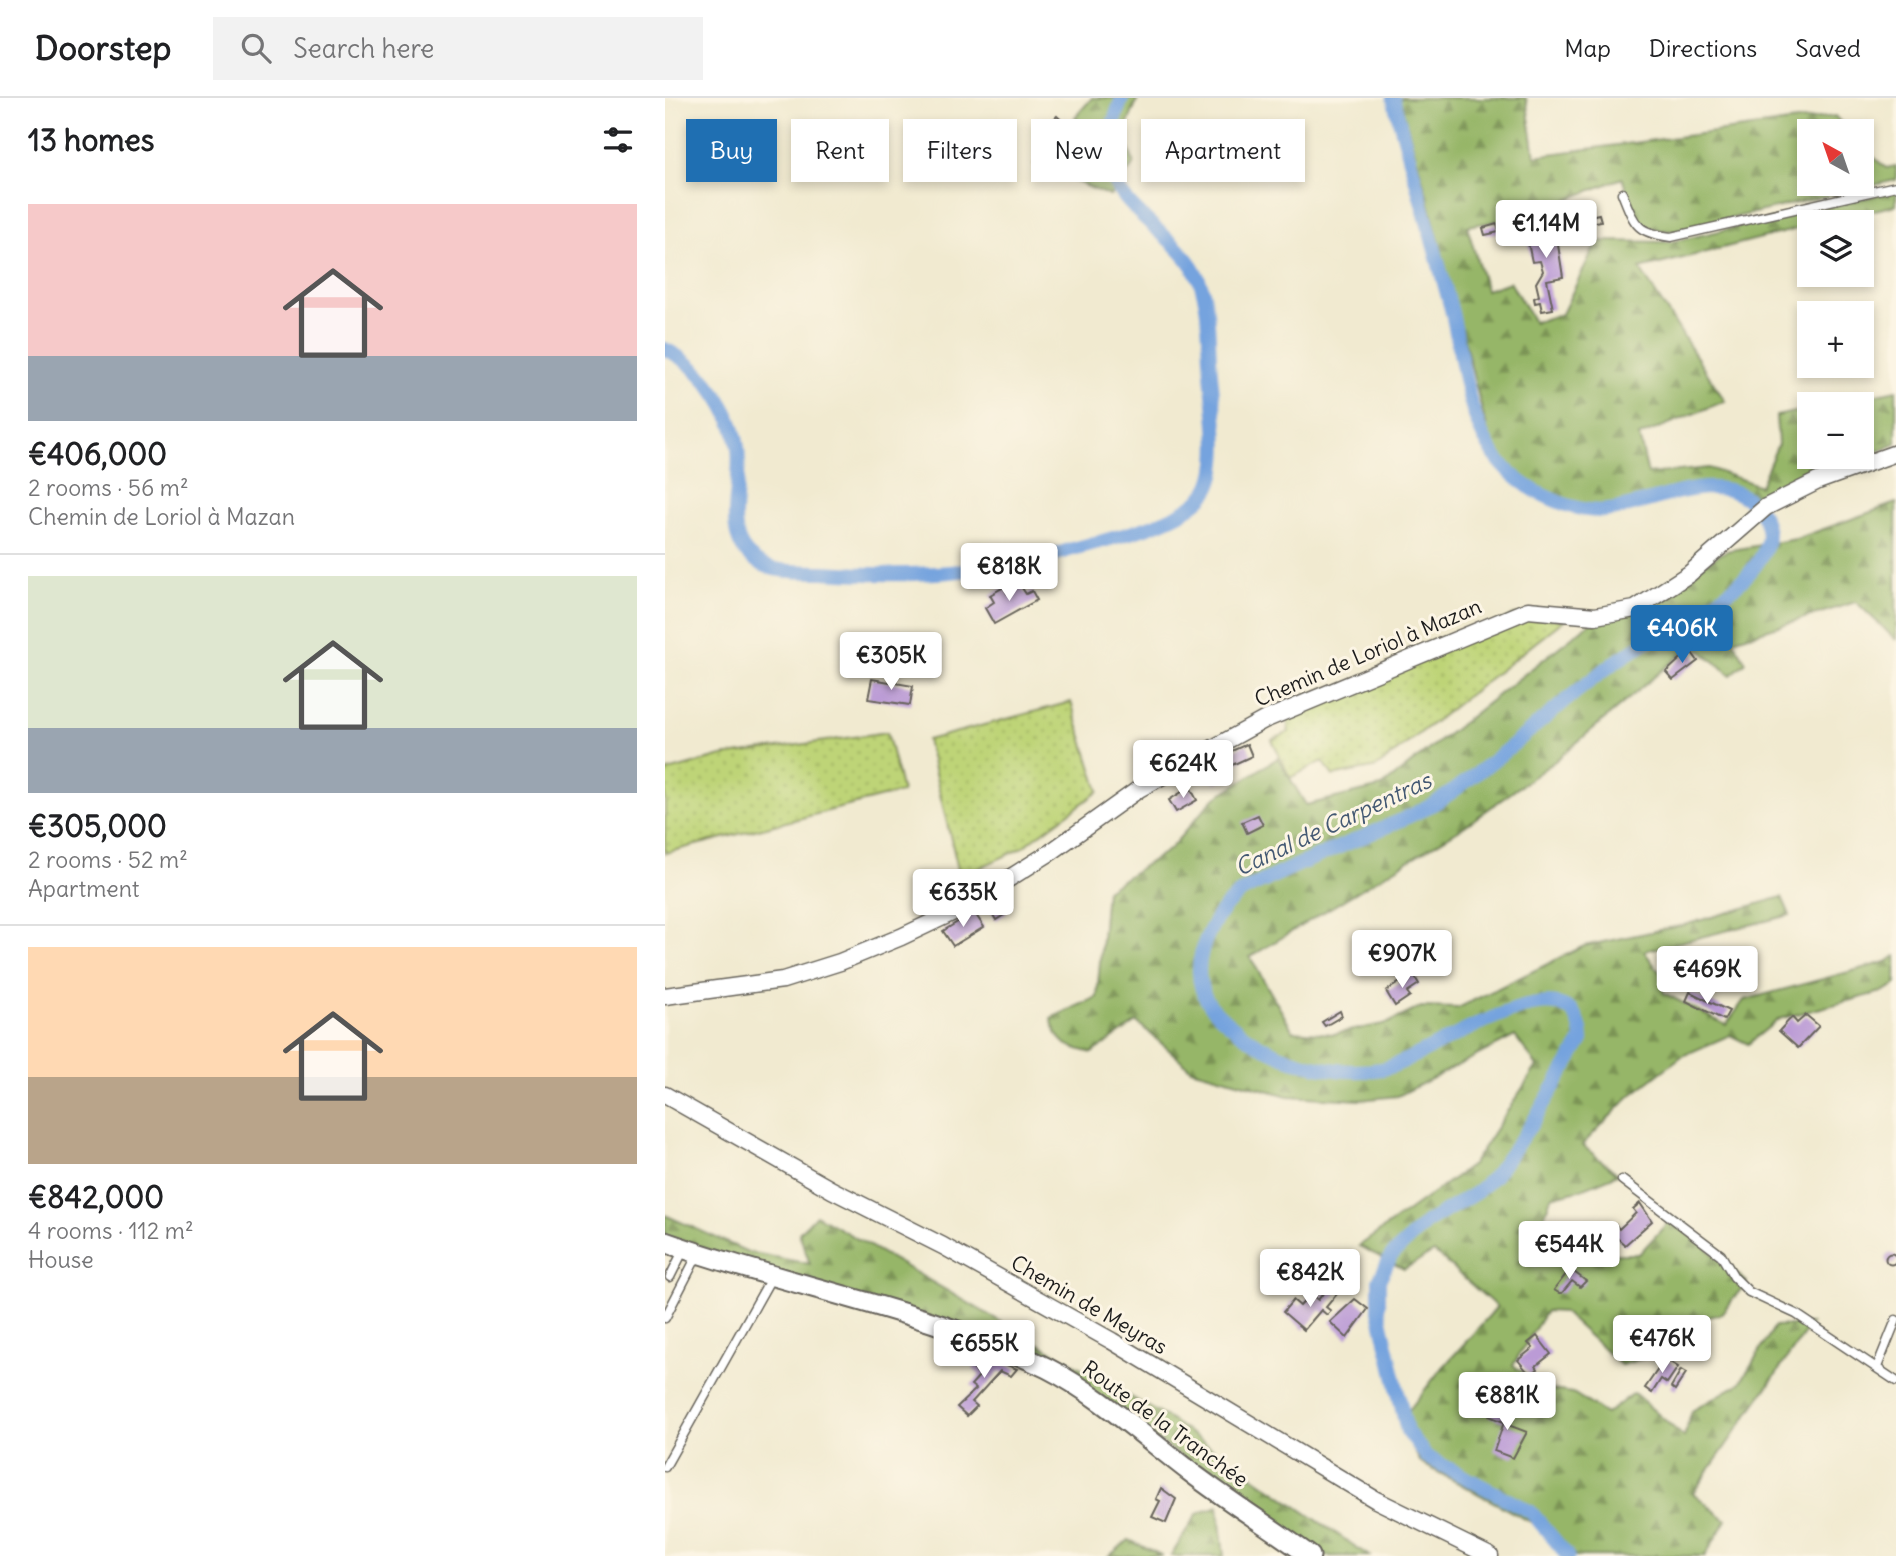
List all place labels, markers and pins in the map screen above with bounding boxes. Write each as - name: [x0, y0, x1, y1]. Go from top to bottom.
- pin: €1.14M: [1489, 200, 1603, 260]
- pin: €818K: [960, 544, 1058, 603]
- pin: €406K: [1633, 606, 1731, 665]
- pin: €305K: [842, 632, 940, 692]
- pin: €624K: [1134, 740, 1232, 800]
- pin: €635K: [914, 870, 1012, 929]
- pin: €907K: [1353, 930, 1451, 990]
- pin: €469K: [1658, 946, 1756, 1006]
- pin: €544K: [1520, 1222, 1618, 1281]
- pin: €842K: [1261, 1250, 1359, 1309]
- pin: €476K: [1613, 1316, 1711, 1375]
- pin: €655K: [935, 1320, 1033, 1380]
- pin: €881K: [1458, 1372, 1556, 1432]

